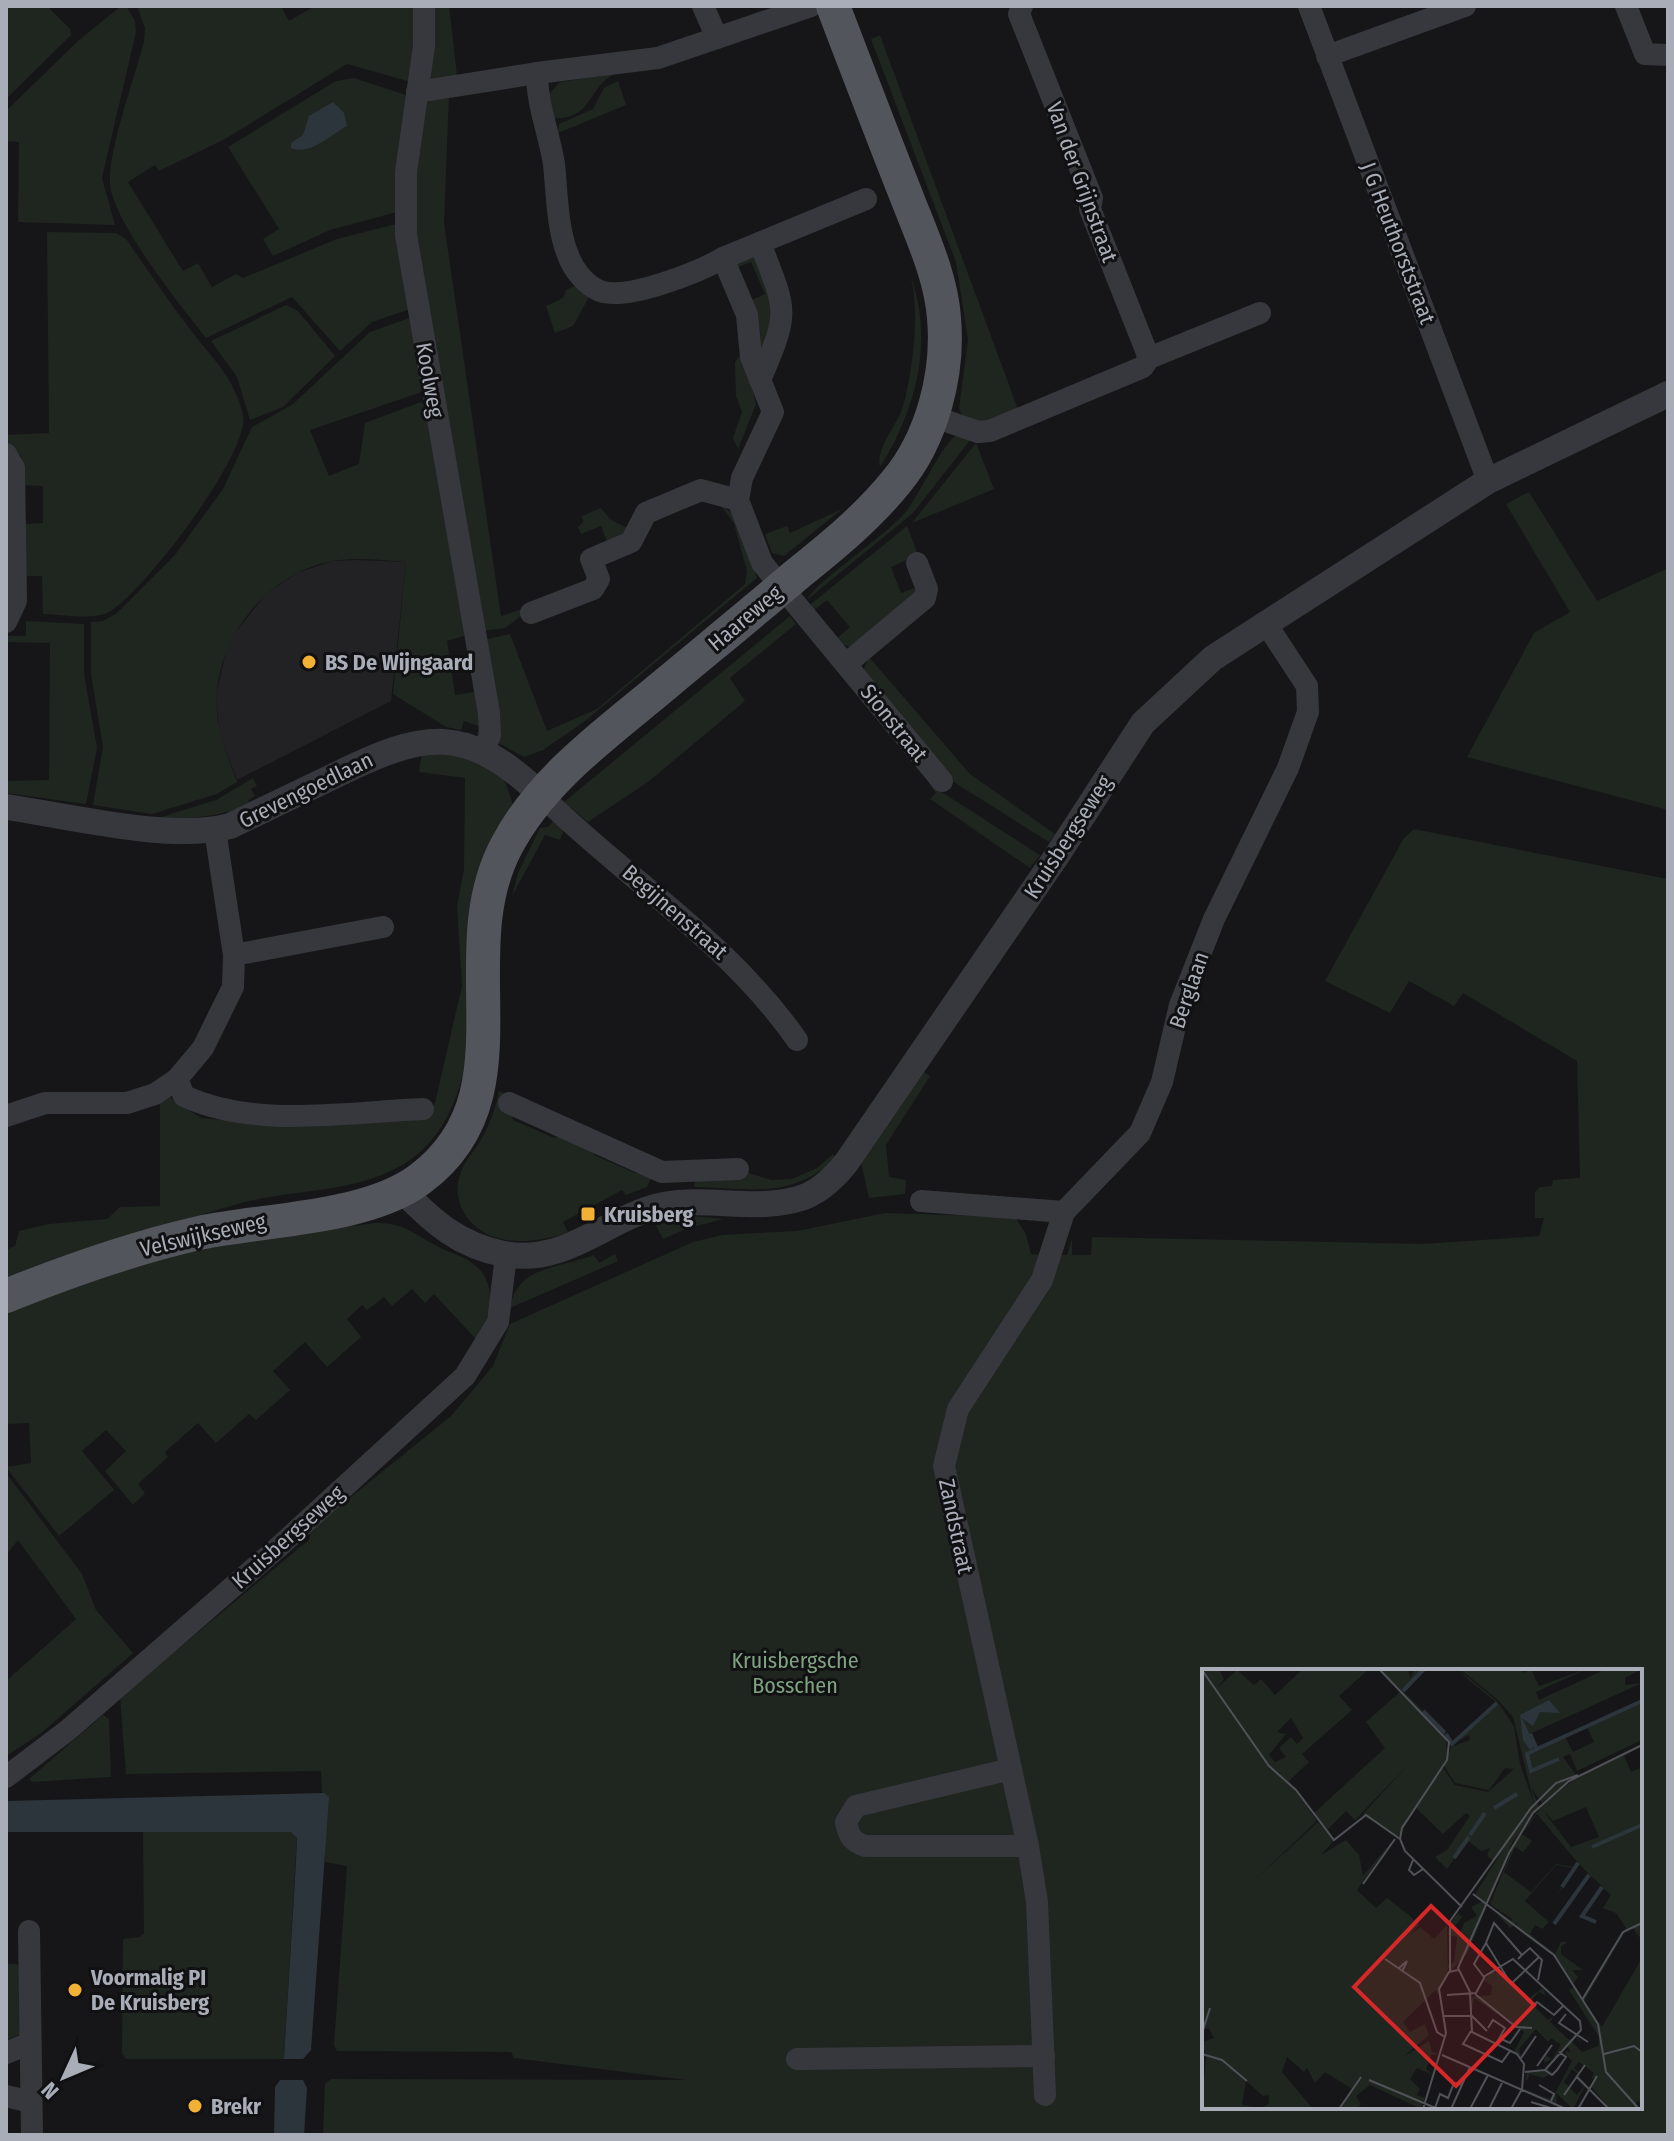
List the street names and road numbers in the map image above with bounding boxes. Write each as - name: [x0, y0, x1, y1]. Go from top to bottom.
- street label: Van der Grijnstraat: [1040, 98, 1124, 267]
- street label: J G Heuthorststraat: [1355, 158, 1442, 329]
- street label: Koolweg: [410, 340, 450, 420]
- street label: Haareweg: [702, 579, 788, 657]
- street label: Sionstraat: [855, 679, 934, 768]
- street label: Grevengoedlaan: [235, 746, 377, 834]
- street label: Kruisbergseweg: [1018, 770, 1118, 904]
- street label: Begijnenstraat: [617, 859, 734, 966]
- street label: Berglaan: [1163, 948, 1215, 1032]
- street label: Velswijkseweg: [138, 1207, 269, 1263]
- street label: Zandstraat: [933, 1476, 979, 1577]
- street label: Kruisbergseweg: [226, 1479, 350, 1594]

